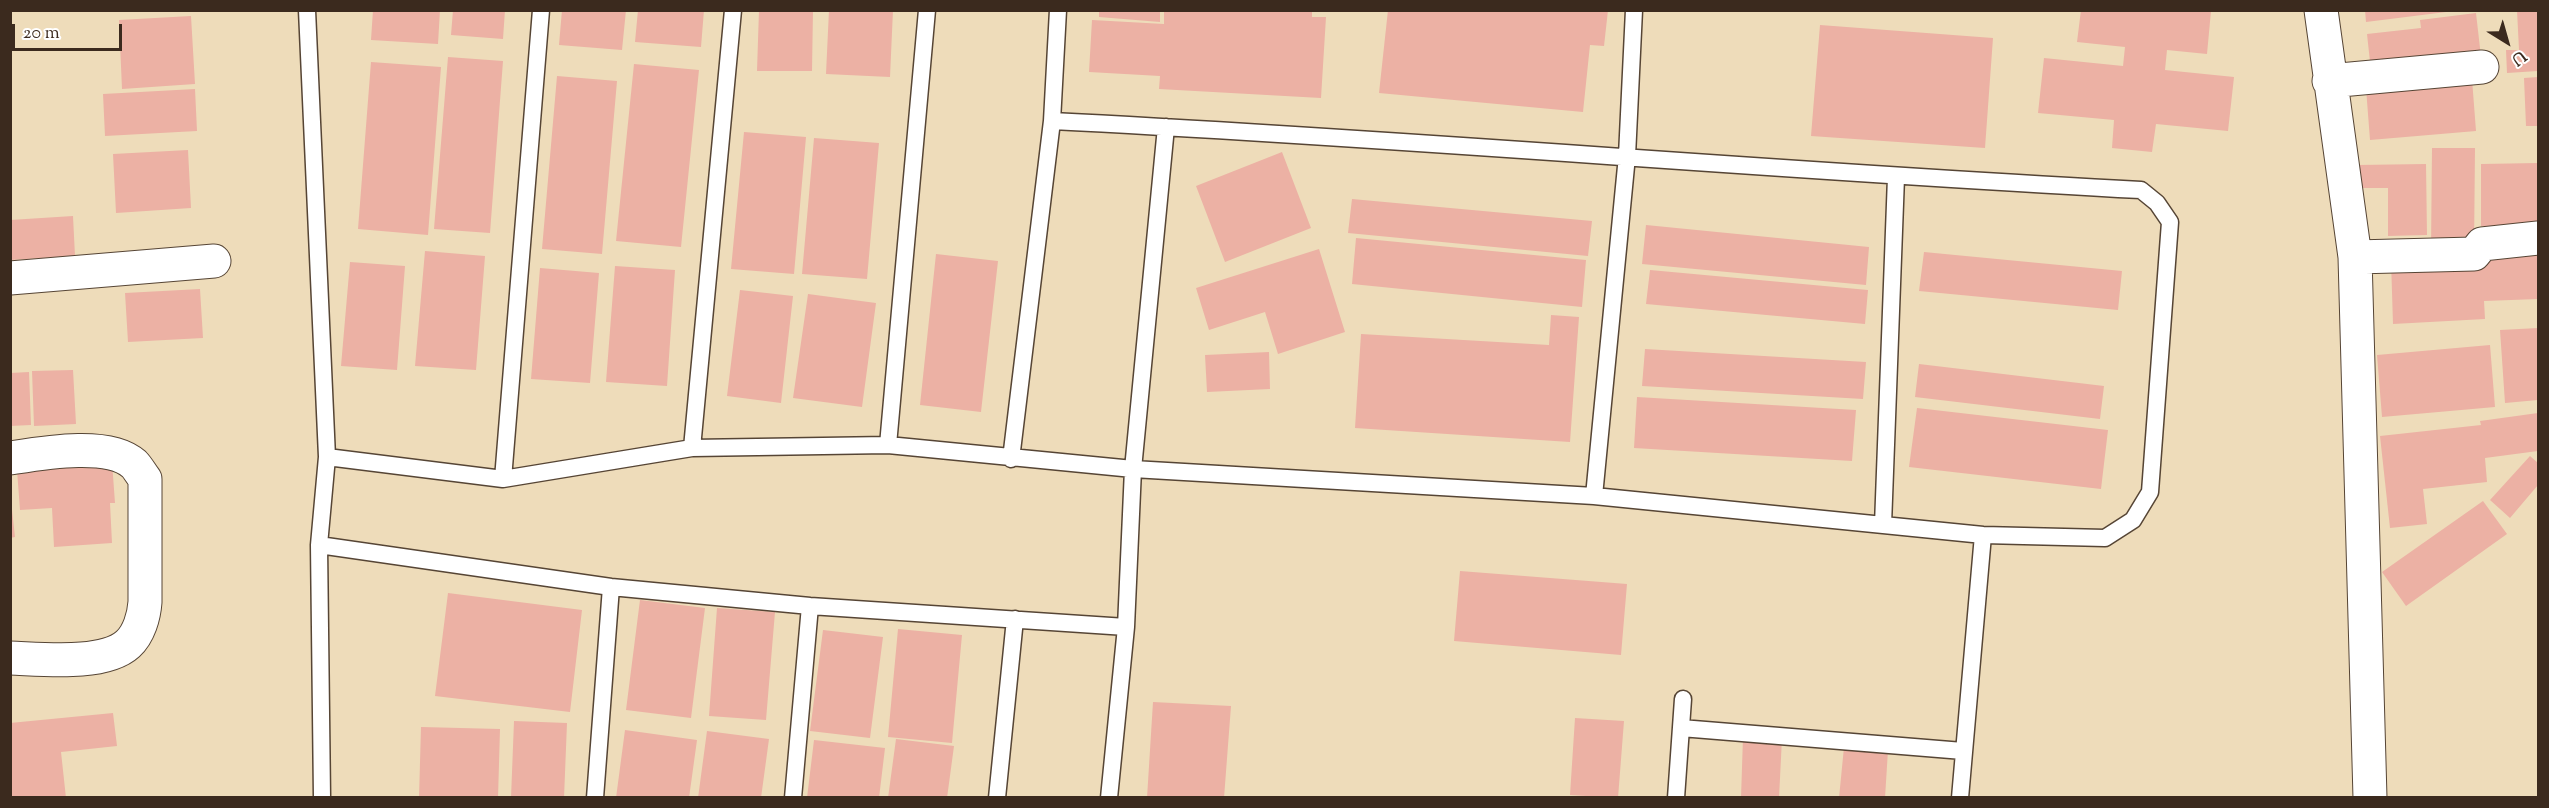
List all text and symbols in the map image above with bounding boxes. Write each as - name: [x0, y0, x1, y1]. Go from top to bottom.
- scale bar: [15, 12, 124, 50]
- north arrow: [2477, 12, 2537, 72]
- text: 20 m: [23, 21, 60, 47]
- text: U: [2506, 44, 2530, 70]

